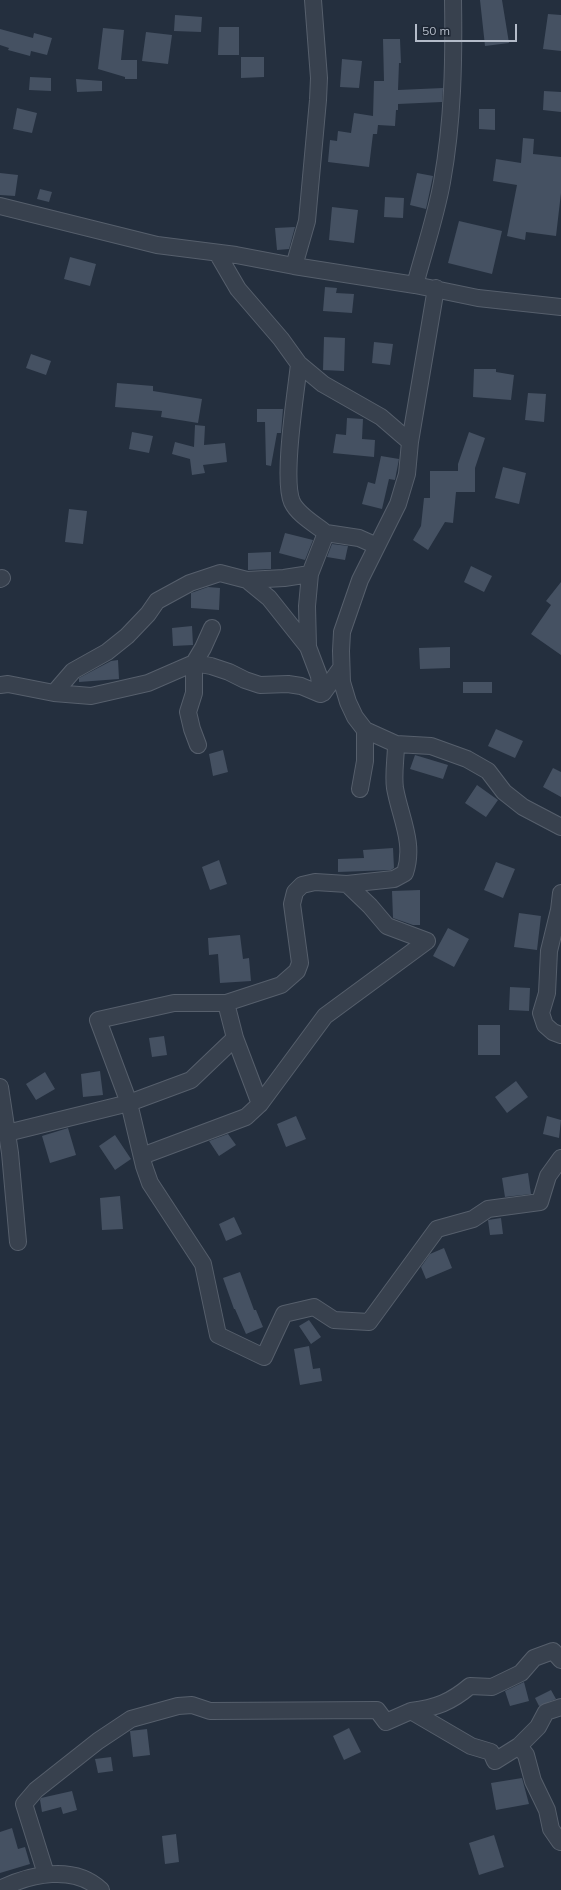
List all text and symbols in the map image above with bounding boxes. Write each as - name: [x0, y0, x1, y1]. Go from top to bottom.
- scale bar: [417, 16, 519, 42]
- text: 50 m: [422, 23, 450, 38]

